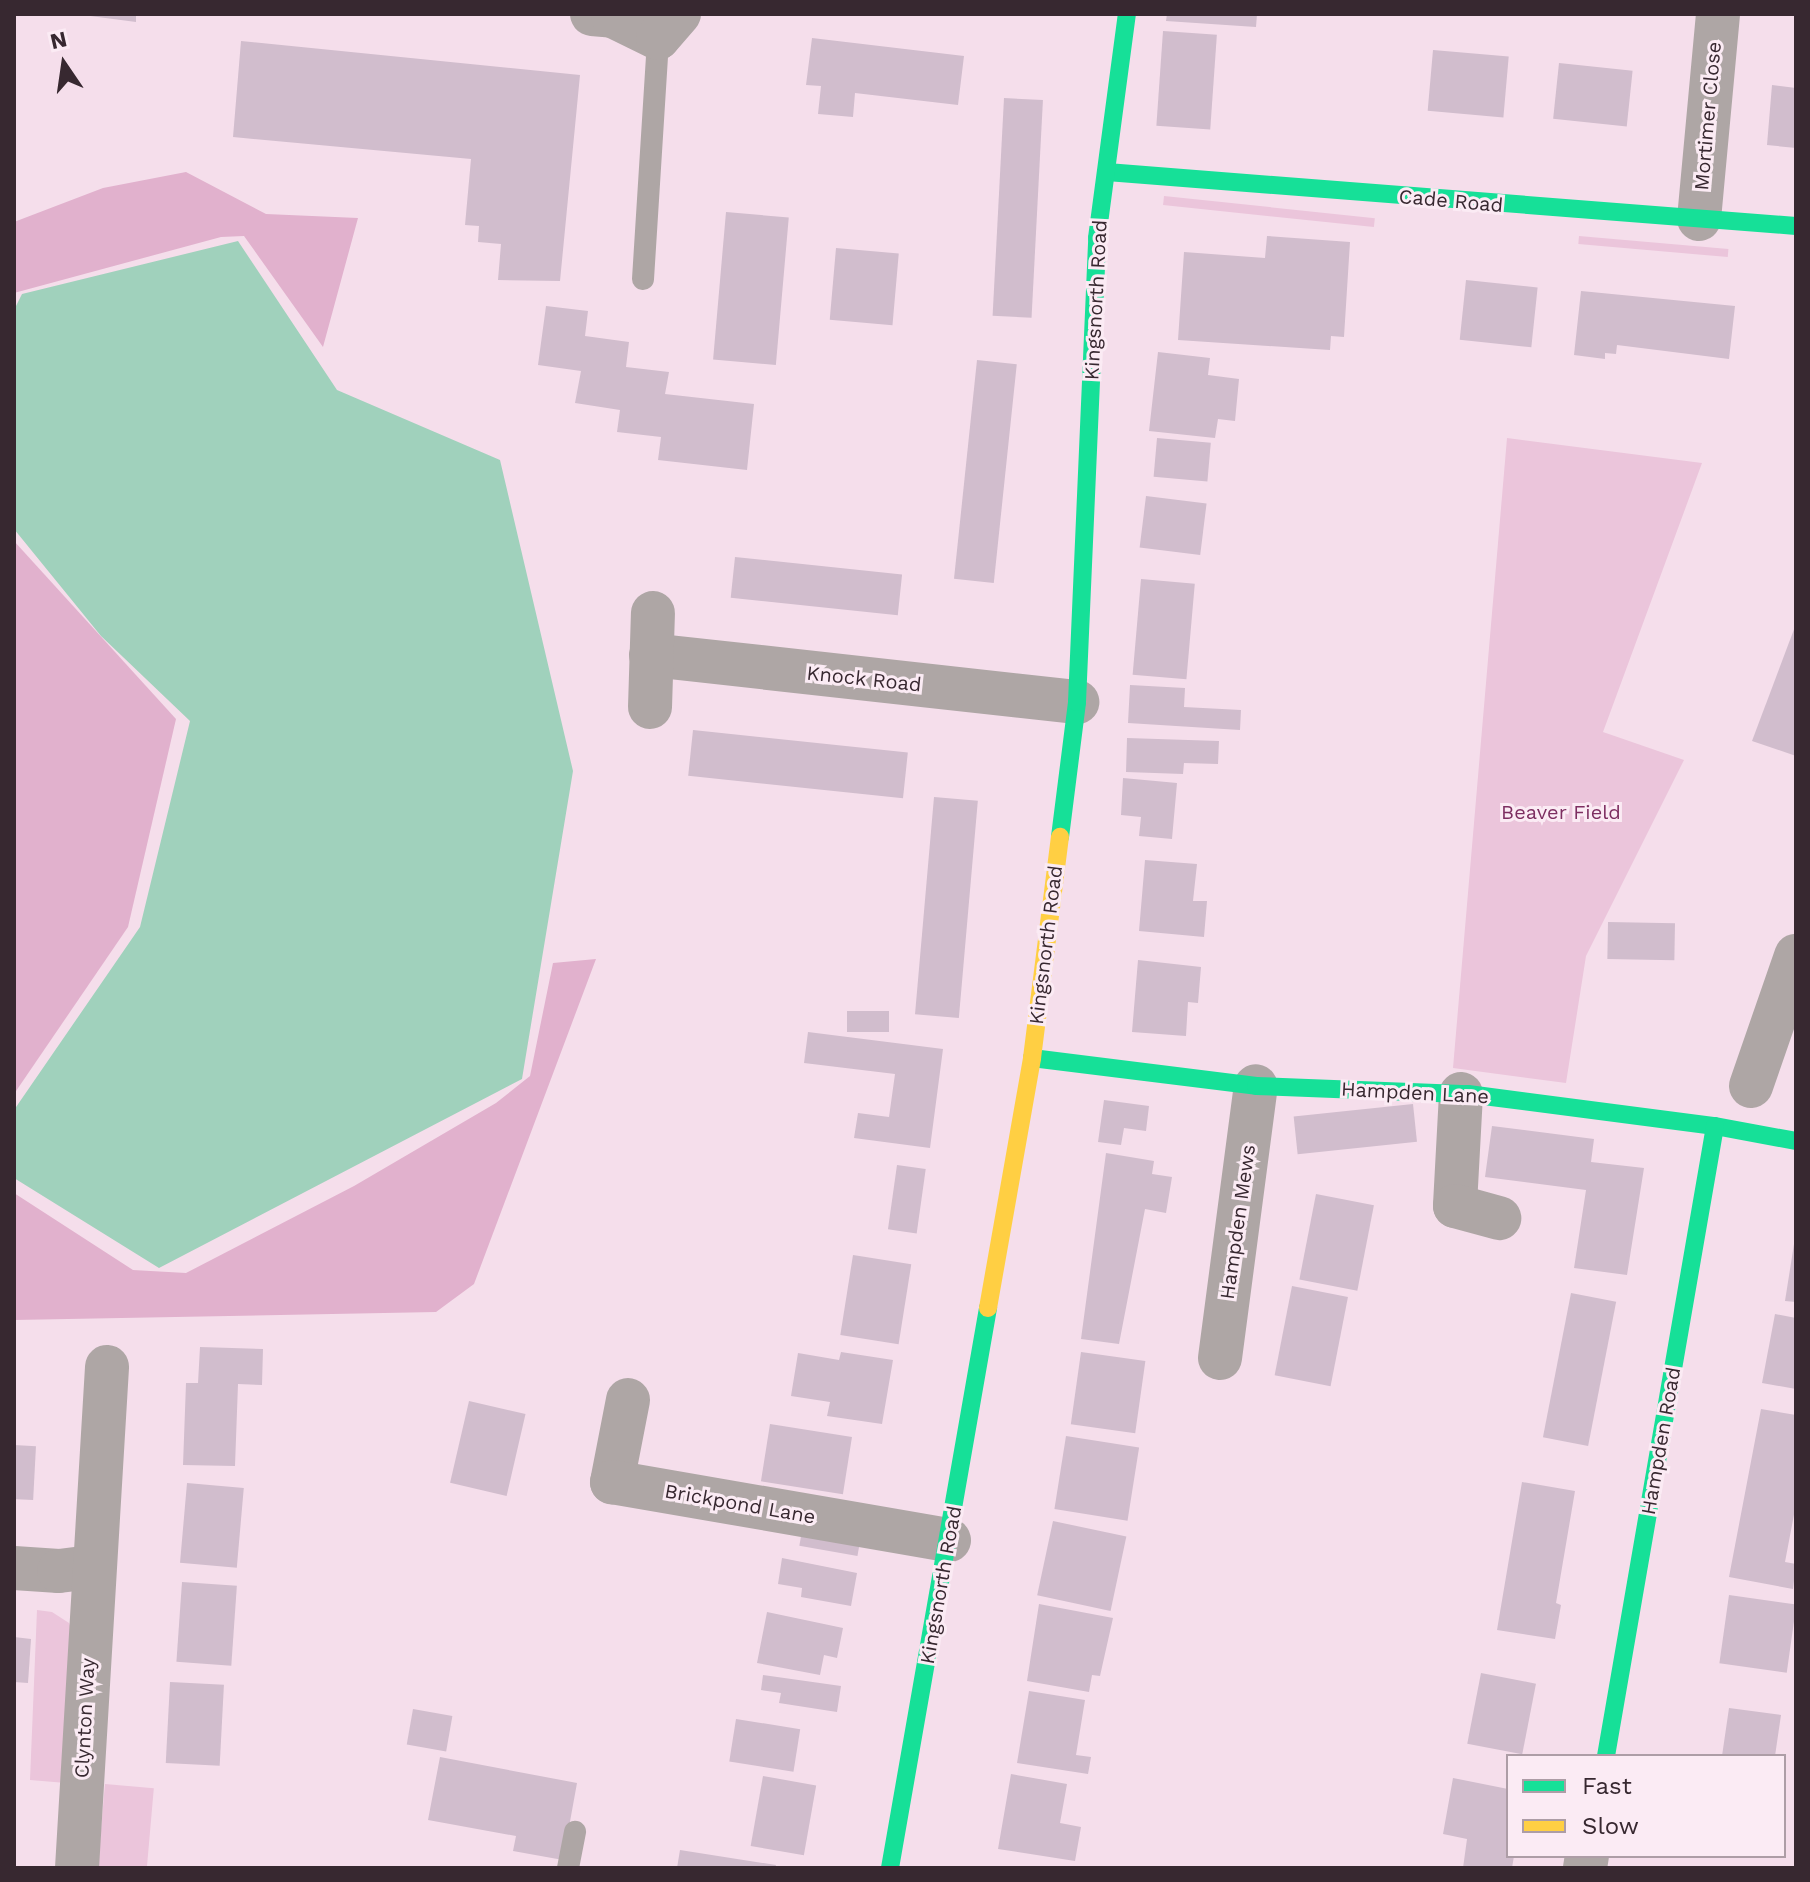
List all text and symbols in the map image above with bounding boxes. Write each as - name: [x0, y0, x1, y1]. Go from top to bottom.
- north arrow: [24, 24, 104, 104]
- text: N: [48, 26, 69, 54]
- street label: Mortimer Close: [1690, 40, 1726, 192]
- street label: Cade Road: [1398, 184, 1504, 218]
- street label: Kingsnorth Road: [1080, 219, 1112, 381]
- street label: Knock Road: [805, 661, 923, 697]
- park label: Beaver Field: [1501, 800, 1621, 824]
- street label: Kingsnorth Road: [1024, 864, 1068, 1026]
- street label: Hampden Lane: [1340, 1077, 1490, 1109]
- street label: Hampden Mews: [1215, 1143, 1261, 1301]
- street label: Hampden Road: [1636, 1365, 1686, 1517]
- street label: Brickpond Lane: [663, 1479, 817, 1529]
- street label: Kingsnorth Road: [915, 1504, 967, 1666]
- street label: Clynton Way: [70, 1657, 100, 1779]
- legend: [1506, 1754, 1786, 1858]
- text: Fast: [1582, 1772, 1632, 1800]
- text: Slow: [1582, 1812, 1639, 1840]

